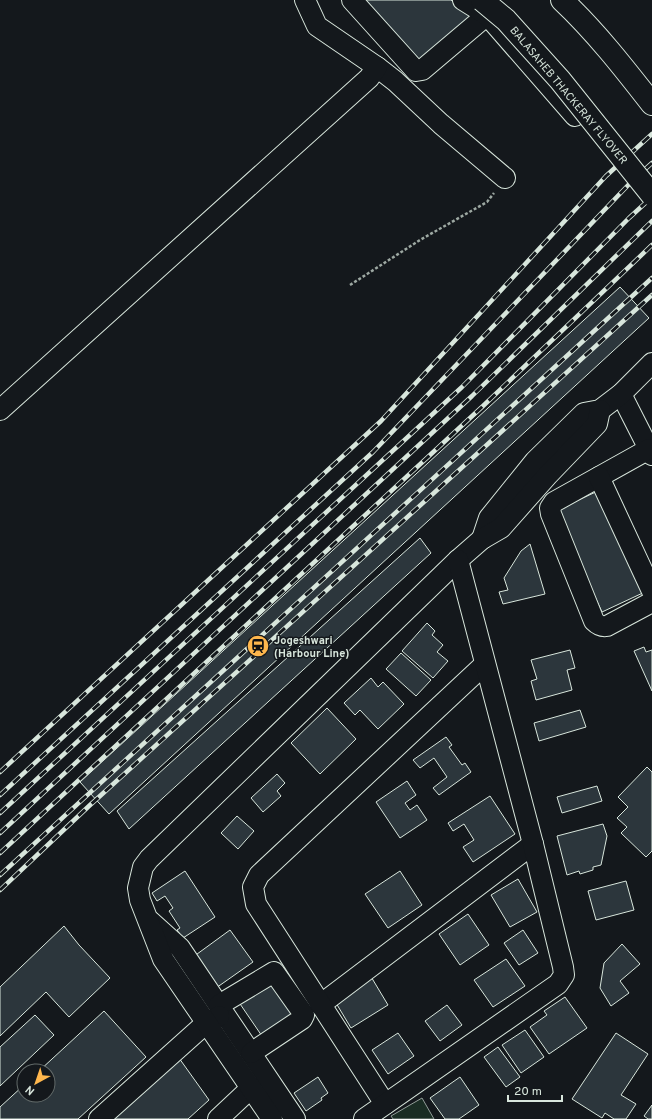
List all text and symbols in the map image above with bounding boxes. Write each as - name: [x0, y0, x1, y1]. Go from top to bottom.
- street label: BALASAHEB THACKERAY FLYOVER: [506, 24, 630, 167]
- station icon: Jogeshwari (Harbour Line): [245, 633, 271, 659]
- place label: Jogeshwari (Harbour Line): [274, 634, 349, 661]
- north arrow: [16, 1063, 56, 1103]
- scale bar: [508, 1077, 562, 1103]
- text: N: [23, 1082, 38, 1098]
- text: 20 m: [514, 1084, 542, 1100]

